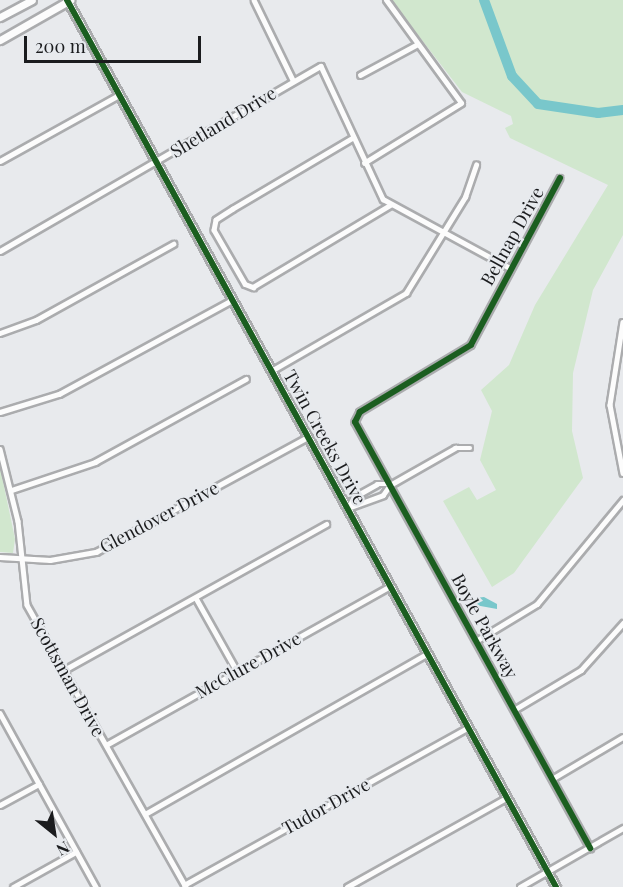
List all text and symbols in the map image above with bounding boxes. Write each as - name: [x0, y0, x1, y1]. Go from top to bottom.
- scale bar: [27, 24, 204, 62]
- text: 200 m: [35, 34, 86, 58]
- street label: Shetland Drive: [166, 82, 280, 162]
- street label: Bellnap Drive: [476, 183, 548, 289]
- street label: Twin Creeks Drive: [279, 366, 371, 508]
- street label: Glendover Drive: [96, 477, 222, 557]
- street label: Boyle Parkway: [447, 570, 523, 682]
- street label: Scottsman Drive: [26, 614, 110, 740]
- street label: McClure Drive: [191, 627, 305, 703]
- street label: Tudor Drive: [278, 773, 374, 839]
- north arrow: [24, 803, 84, 863]
- text: N: [53, 837, 74, 861]

